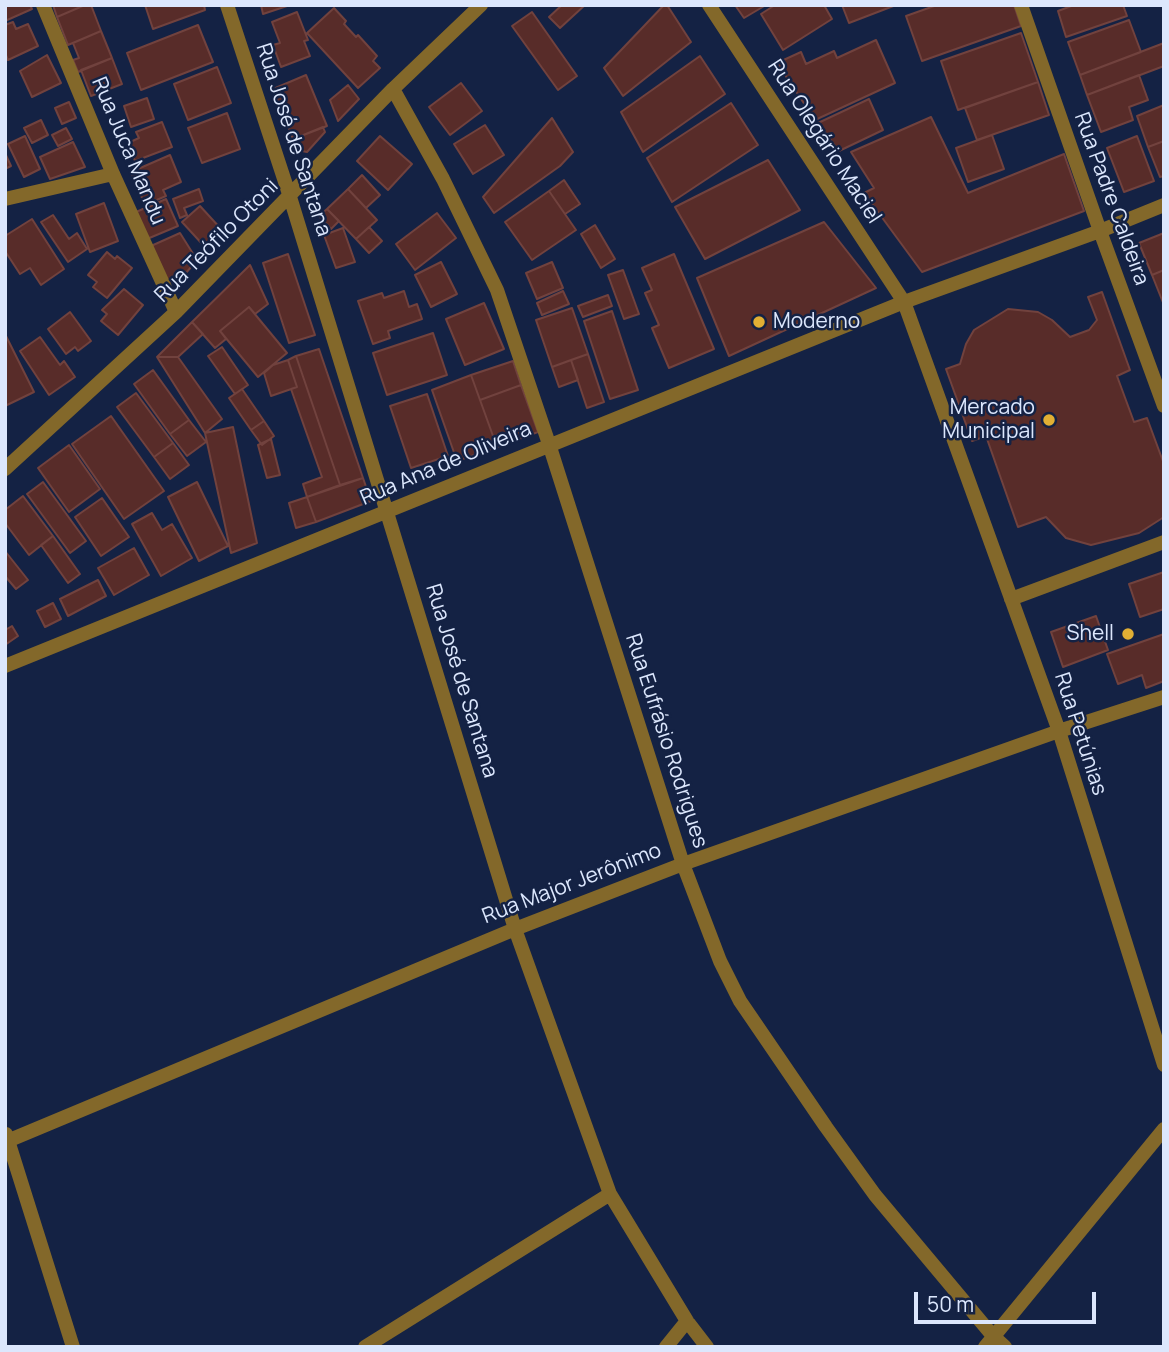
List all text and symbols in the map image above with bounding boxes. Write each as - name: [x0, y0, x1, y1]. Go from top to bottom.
- street label: Rua José de Santana: [250, 40, 336, 240]
- street label: Rua Olegário Maciel: [762, 56, 886, 228]
- street label: Rua Juca Mandu: [86, 73, 170, 229]
- street label: Rua Padre Caldeira: [1068, 109, 1154, 289]
- street label: Rua Teófilo Otoni: [150, 174, 284, 308]
- place label: Moderno: [773, 309, 860, 335]
- marker: Moderno: [751, 314, 767, 330]
- place label: Mercado Municipal: [942, 395, 1035, 445]
- marker: Mercado Municipal: [1041, 412, 1057, 428]
- street label: Rua Ana de Oliveira: [357, 417, 535, 511]
- street label: Rua José de Santana: [420, 581, 502, 781]
- place label: Shell: [1066, 621, 1114, 647]
- marker: Shell: [1120, 626, 1136, 642]
- street label: Rua Eufrásio Rodrigues: [619, 631, 713, 851]
- street label: Rua Petúnias: [1048, 670, 1112, 798]
- street label: Rua Major Jerônimo: [479, 838, 665, 930]
- scale bar: [917, 1278, 1099, 1322]
- text: 50 m: [927, 1290, 974, 1318]

